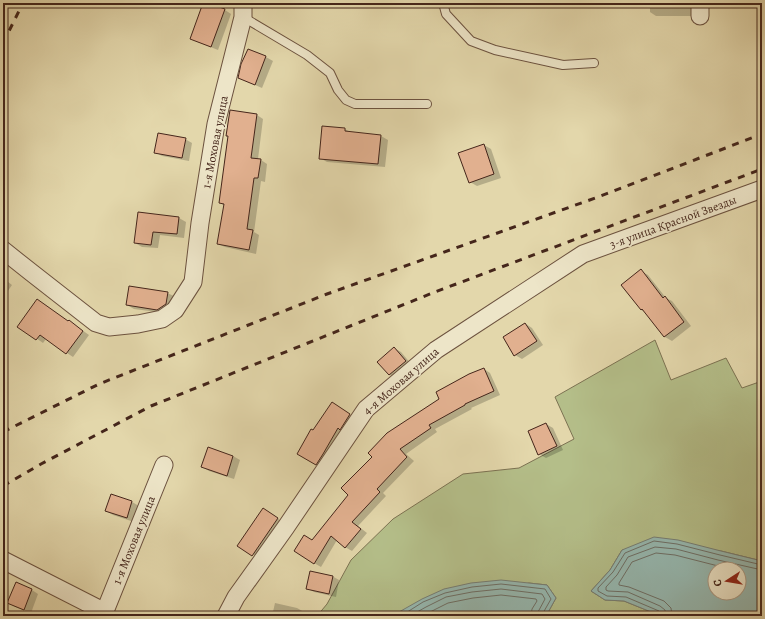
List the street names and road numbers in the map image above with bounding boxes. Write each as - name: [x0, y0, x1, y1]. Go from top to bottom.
- street label: 1-я Моховая улица: [198, 94, 232, 190]
- street label: 3-я улица Красной Звезды: [607, 192, 739, 252]
- street label: 4-я Моховая улица: [360, 343, 443, 418]
- street label: 1-я Моховая улица: [109, 493, 159, 587]

